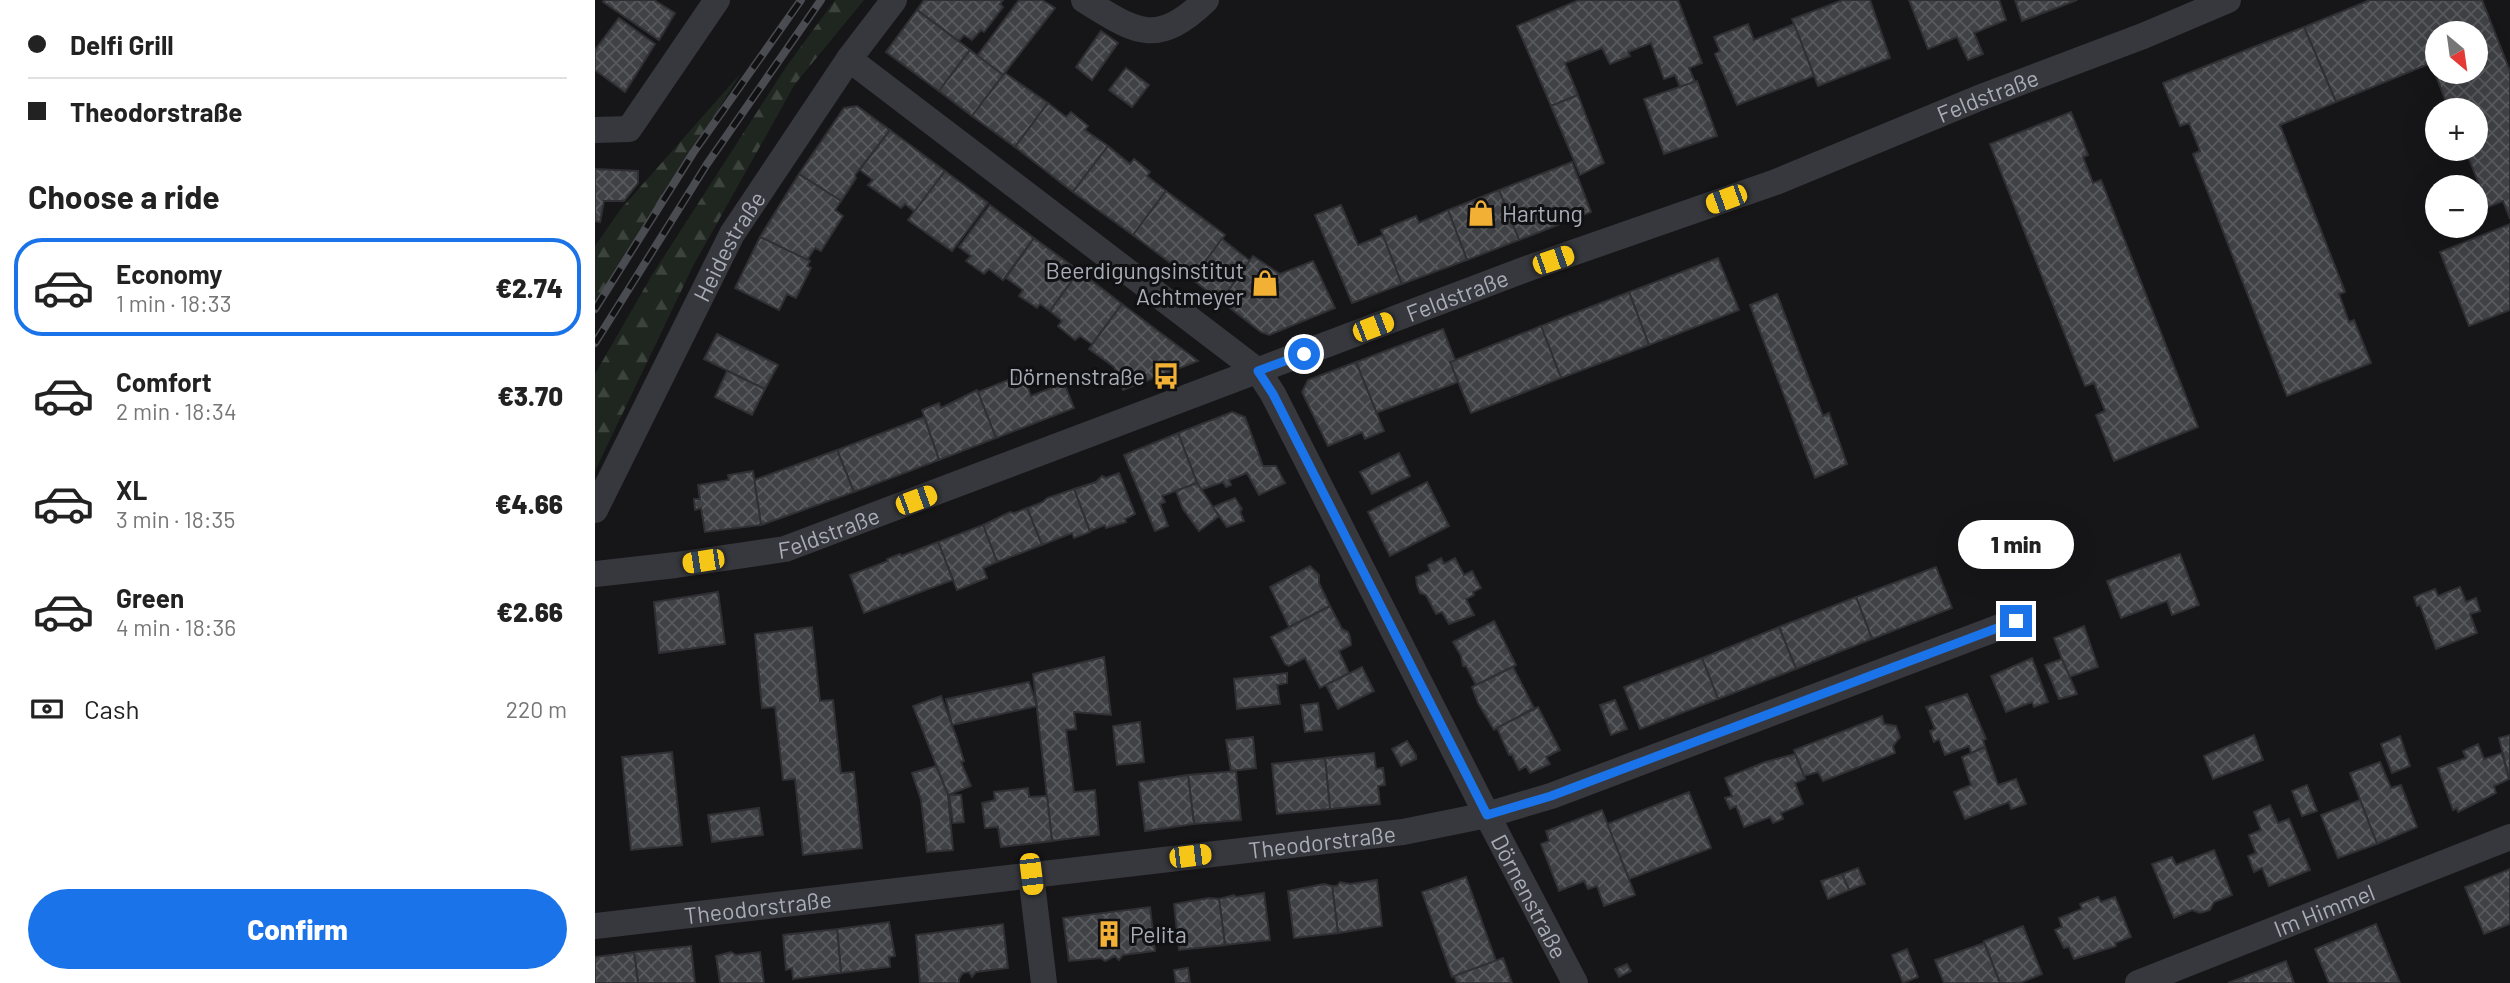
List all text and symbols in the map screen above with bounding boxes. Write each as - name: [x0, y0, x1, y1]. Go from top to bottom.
- north arrow: [2425, 21, 2489, 84]
- map controls: [2425, 21, 2488, 238]
- text: Delfi Grill: [70, 29, 174, 60]
- street label: Feldstraße: [1932, 63, 2042, 128]
- text: Theodorstraße: [70, 96, 243, 127]
- button: +: [2425, 98, 2488, 161]
- button: −: [2425, 175, 2488, 238]
- text: Choose a ride: [28, 177, 220, 215]
- car: [1703, 182, 1750, 216]
- street label: Heidestraße: [687, 185, 771, 306]
- shop icon: Hartung: [1466, 198, 1496, 228]
- place label: Hartung: [1502, 199, 1583, 227]
- car: [1530, 243, 1577, 277]
- icon: car: [32, 256, 95, 319]
- place label: Beerdigungsinstitut Achtmeyer: [1046, 256, 1245, 310]
- text: Economy: [116, 258, 222, 289]
- street label: Feldstraße: [1402, 263, 1512, 327]
- shop icon: Beerdigungsinstitut Achtmeyer: [1250, 268, 1280, 298]
- text: €2.74: [495, 272, 563, 303]
- text: 1 min · 18:33: [116, 289, 231, 317]
- car: [1350, 310, 1397, 344]
- route start: [1288, 338, 1320, 370]
- bus stop icon: Dörnenstraße: [1151, 361, 1181, 391]
- place label: Dörnenstraße: [1009, 362, 1145, 390]
- icon: car: [32, 364, 95, 427]
- text: Comfort: [116, 366, 212, 397]
- text: €3.70: [497, 380, 563, 411]
- text: 2 min · 18:34: [116, 397, 237, 425]
- icon: car: [32, 472, 95, 535]
- text: XL: [116, 474, 147, 505]
- car: [893, 483, 940, 517]
- text: €4.66: [495, 488, 563, 519]
- street label: Feldstraße: [776, 501, 883, 564]
- text: 3 min · 18:35: [116, 505, 235, 533]
- callout: 1 min: [1958, 520, 2074, 568]
- text: 1 min: [1991, 530, 2041, 558]
- car: [681, 547, 726, 575]
- icon: car: [32, 580, 95, 643]
- text: Green: [116, 582, 184, 613]
- text: €2.66: [496, 596, 563, 627]
- route end: [2000, 605, 2032, 637]
- text: 4 min · 18:36: [116, 613, 236, 641]
- icon: cash: [28, 690, 66, 728]
- text: Cash: [84, 693, 139, 724]
- text: 220 m: [506, 695, 567, 723]
- street label: Theodorstraße: [1247, 819, 1397, 864]
- street label: Dörnenstraße: [1486, 829, 1574, 963]
- car: [1168, 843, 1213, 869]
- car: [1019, 852, 1044, 896]
- street label: Im Himmel: [2270, 878, 2379, 942]
- street label: Theodorstraße: [683, 885, 833, 930]
- button: Confirm: [28, 889, 567, 969]
- building icon: Pelita: [1094, 919, 1124, 949]
- place label: Pelita: [1130, 920, 1187, 948]

